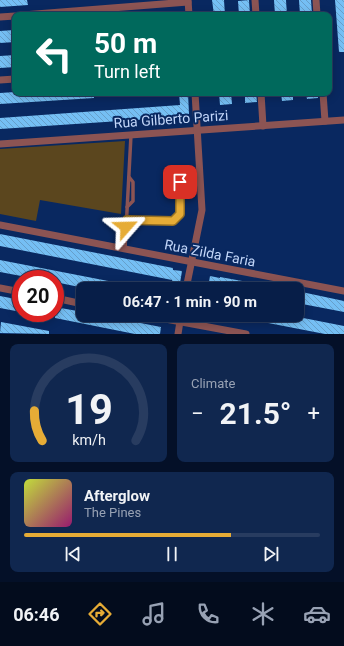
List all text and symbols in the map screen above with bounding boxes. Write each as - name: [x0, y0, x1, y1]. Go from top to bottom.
- text: 50 m: [94, 27, 157, 60]
- icon: left: [28, 28, 80, 80]
- text: Turn left: [94, 61, 160, 82]
- street label: Rua Gilberto Parizi: [113, 107, 229, 131]
- pin: [163, 165, 197, 199]
- icon: arrive: [169, 171, 191, 193]
- position arrow: [105, 206, 147, 248]
- street label: Rua Zilda Faria: [163, 236, 257, 270]
- speed limit sign: 20: [12, 270, 64, 322]
- text: 06:47 · 1 min · 90 m: [123, 293, 257, 311]
- text: Climate: [191, 376, 235, 391]
- text: 19: [65, 385, 112, 434]
- text: 21.5°: [220, 396, 292, 431]
- text: −: [191, 401, 204, 426]
- text: +: [308, 401, 320, 426]
- text: km/h: [72, 432, 105, 448]
- text: Afterglow: [84, 487, 150, 505]
- text: The Pines: [84, 505, 141, 520]
- icon: previous: [62, 543, 84, 565]
- icon: pause: [161, 543, 183, 565]
- icon: next: [260, 543, 282, 565]
- icon: directions: [86, 600, 114, 628]
- icon: music: [140, 600, 168, 628]
- icon: phone: [194, 600, 222, 628]
- icon: climate: [249, 600, 277, 628]
- icon: car: [303, 600, 331, 628]
- text: 06:46: [13, 604, 60, 625]

